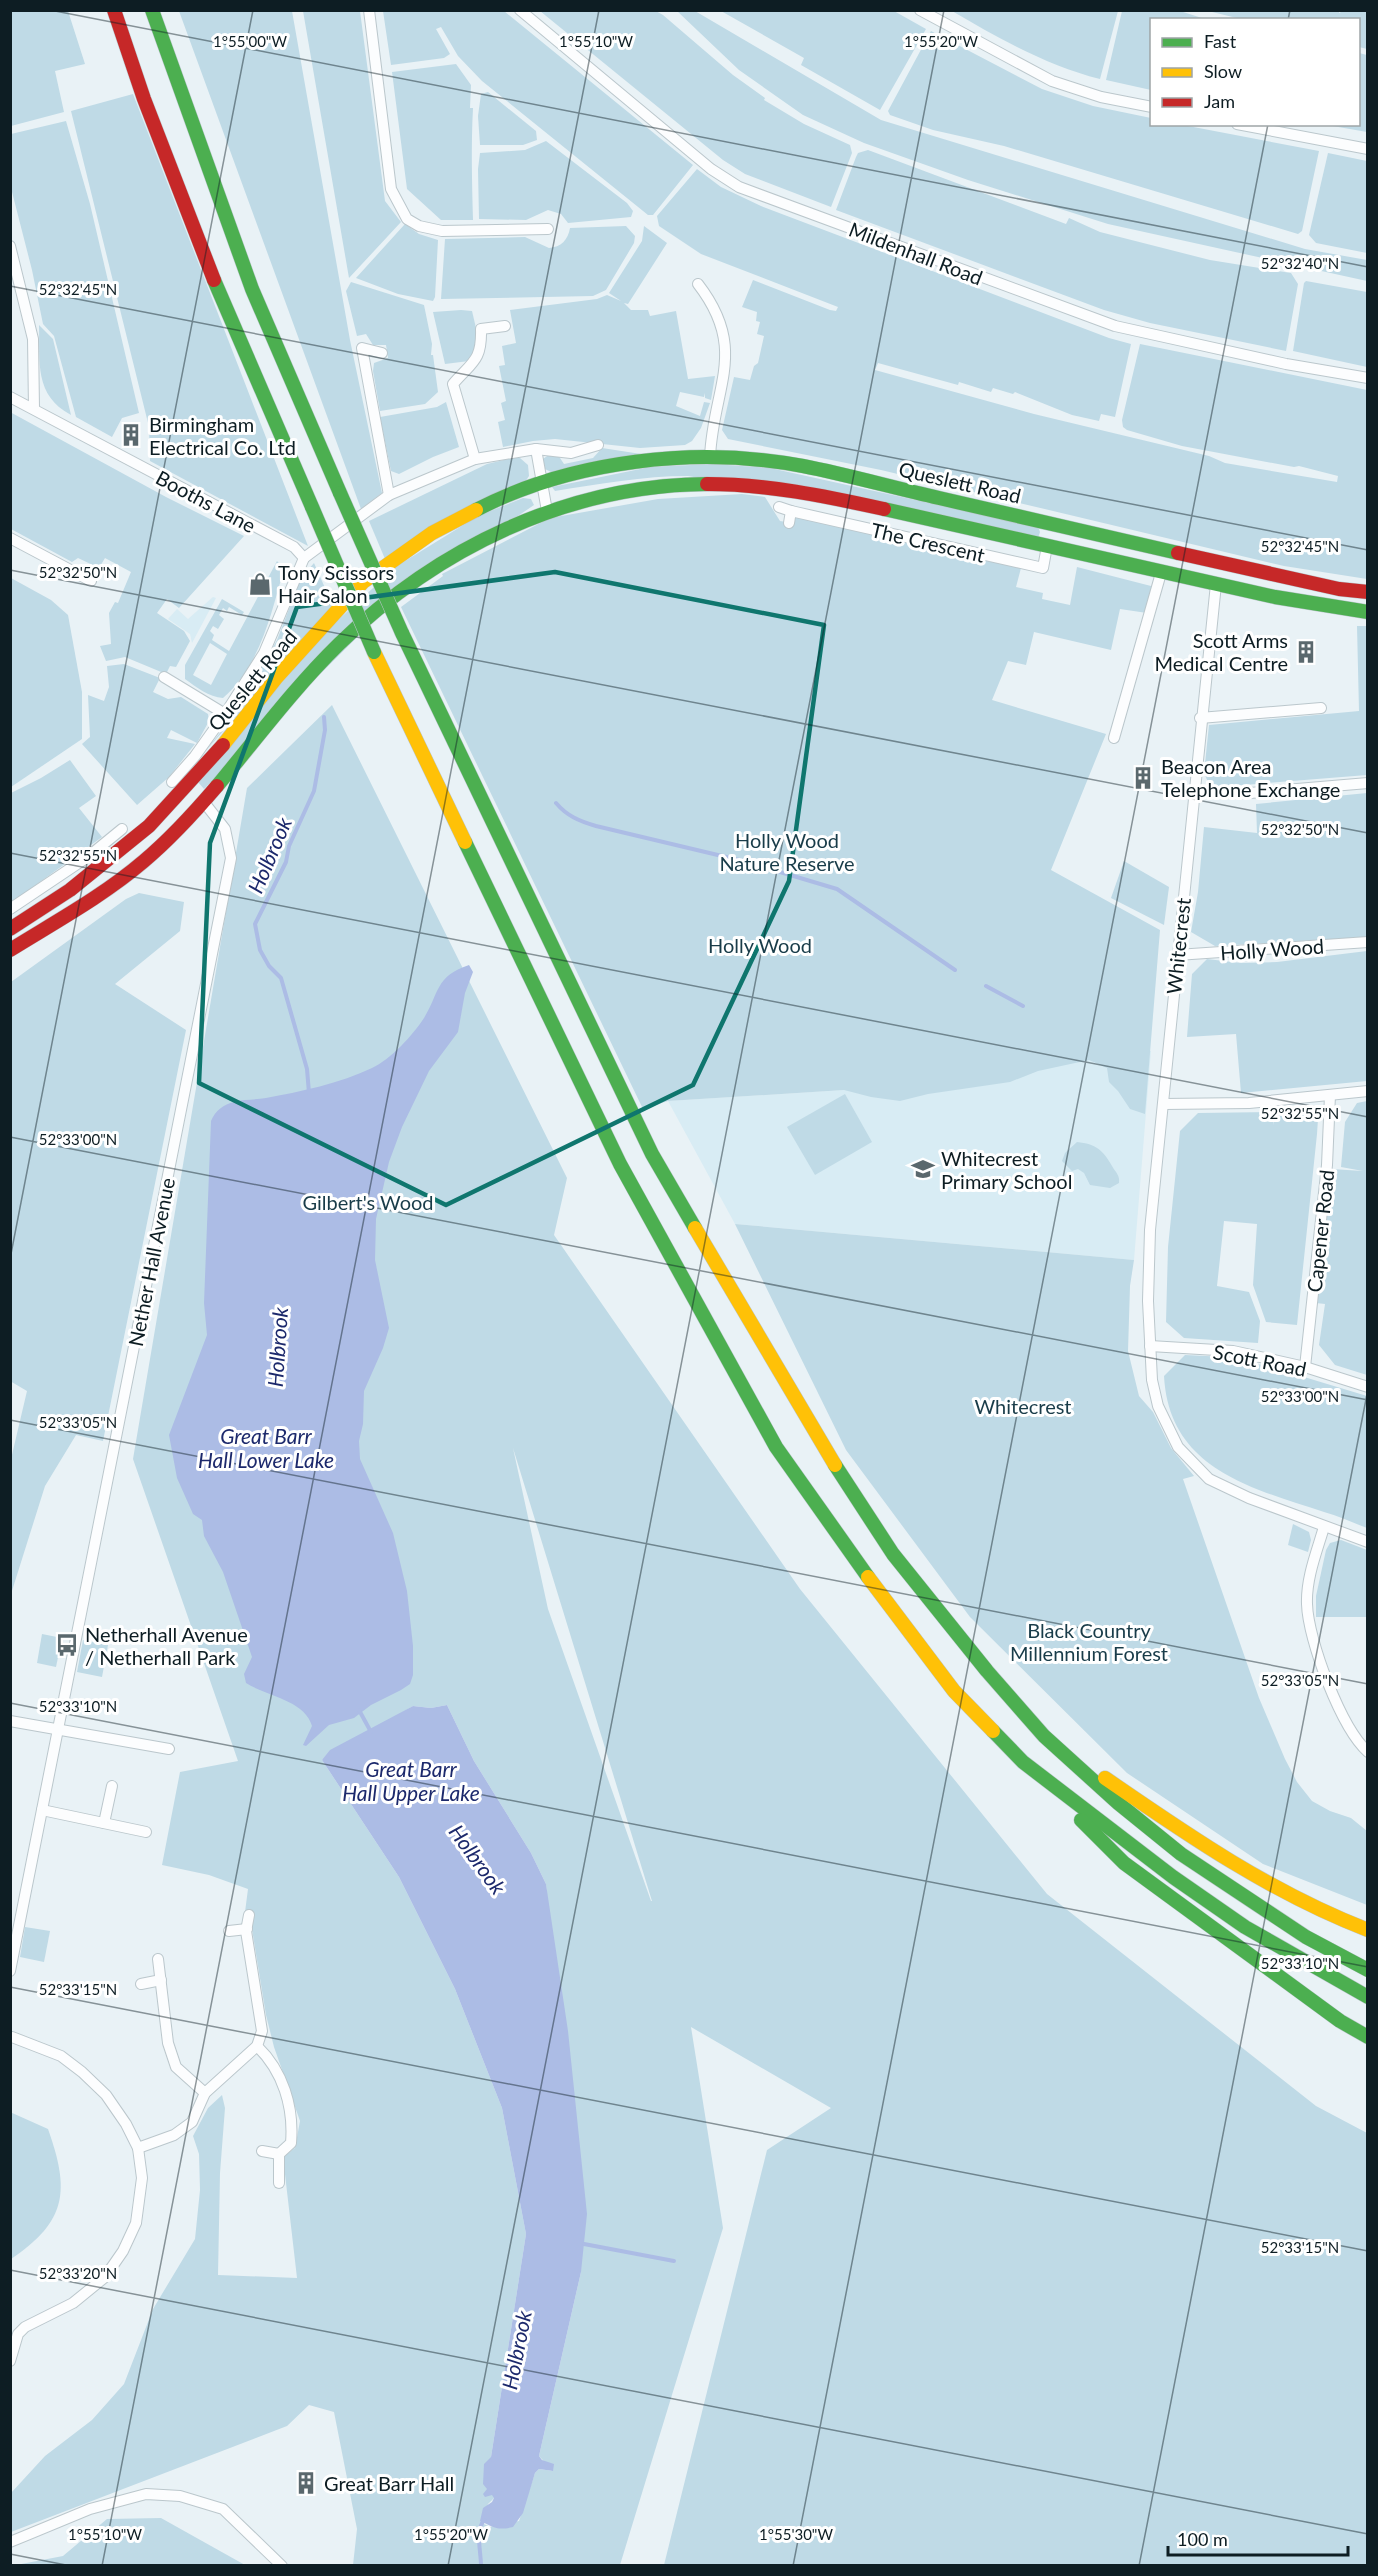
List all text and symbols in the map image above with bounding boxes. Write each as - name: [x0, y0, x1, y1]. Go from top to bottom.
- legend: [1150, 18, 1360, 126]
- text: Fast: [1204, 30, 1237, 52]
- text: 1°55'00"W: [213, 32, 287, 50]
- text: 1°55'10"W: [559, 32, 633, 50]
- text: 1°55'20"W: [904, 32, 978, 50]
- text: Slow: [1204, 60, 1242, 82]
- text: Jam: [1204, 90, 1235, 112]
- street label: Mildenhall Road: [846, 217, 986, 289]
- text: 52°32'40"N: [1261, 254, 1339, 272]
- text: 52°32'45"N: [39, 280, 117, 298]
- place label: Birmingham Electrical Co. Ltd: [149, 412, 296, 459]
- building icon: Birmingham Electrical Co. Ltd: [118, 422, 144, 448]
- street label: Queslett Road: [897, 456, 1023, 508]
- street label: Booths Lane: [152, 465, 260, 537]
- street label: The Crescent: [869, 517, 987, 567]
- text: 52°32'45"N: [1261, 537, 1339, 555]
- place label: Tony Scissors Hair Salon: [278, 560, 394, 607]
- text: 52°32'50"N: [39, 563, 117, 581]
- shop icon: Tony Scissors Hair Salon: [247, 571, 273, 597]
- street label: Queslett Road: [203, 625, 301, 735]
- place label: Scott Arms Medical Centre: [1155, 628, 1288, 675]
- building icon: Scott Arms Medical Centre: [1293, 639, 1319, 665]
- place label: Beacon Area Telephone Exchange: [1161, 754, 1340, 801]
- building icon: Beacon Area Telephone Exchange: [1130, 765, 1156, 791]
- water label: Holbrook: [242, 812, 297, 897]
- text: 52°32'50"N: [1261, 820, 1339, 838]
- park label: Holly Wood Nature Reserve: [719, 828, 855, 875]
- text: 52°32'55"N: [39, 846, 117, 864]
- street label: Whitecrest: [1161, 896, 1195, 996]
- park label: Holly Wood: [708, 933, 812, 957]
- street label: Holly Wood: [1219, 933, 1325, 965]
- text: 52°32'55"N: [1261, 1104, 1339, 1122]
- text: 52°33'00"N: [39, 1130, 117, 1148]
- place label: Whitecrest Primary School: [941, 1146, 1072, 1193]
- school or university icon: Whitecrest Primary School: [910, 1156, 936, 1182]
- street label: Capener Road: [1302, 1169, 1338, 1293]
- street label: Nether Hall Avenue: [123, 1176, 179, 1348]
- park label: Gilbert's Wood: [302, 1190, 434, 1214]
- water label: Holbrook: [262, 1305, 292, 1388]
- street label: Scott Road: [1211, 1339, 1309, 1381]
- text: 52°33'00"N: [1261, 1387, 1339, 1405]
- park label: Whitecrest: [974, 1394, 1072, 1418]
- text: 52°33'05"N: [39, 1413, 117, 1431]
- water label: Great Barr Hall Lower Lake: [198, 1423, 334, 1472]
- park label: Black Country Millennium Forest: [1010, 1618, 1168, 1665]
- place label: Netherhall Avenue / Netherhall Park: [85, 1622, 248, 1669]
- bus stop icon: Netherhall Avenue / Netherhall Park: [54, 1632, 80, 1658]
- text: 52°33'05"N: [1261, 1671, 1339, 1689]
- text: 52°33'10"N: [39, 1697, 117, 1715]
- water label: Great Barr Hall Upper Lake: [342, 1756, 480, 1805]
- water label: Holbrook: [444, 1819, 512, 1899]
- text: 52°33'10"N: [1261, 1954, 1339, 1972]
- text: 52°33'15"N: [39, 1980, 117, 1998]
- text: 52°33'15"N: [1261, 2238, 1339, 2256]
- text: 52°33'20"N: [39, 2264, 117, 2282]
- water label: Holbrook: [496, 2307, 536, 2392]
- building icon: Great Barr Hall: [293, 2470, 319, 2496]
- place label: Great Barr Hall: [324, 2471, 454, 2495]
- scale bar: [1168, 2519, 1348, 2557]
- text: 1°55'10"W: [68, 2525, 142, 2543]
- text: 1°55'20"W: [414, 2525, 488, 2543]
- text: 1°55'30"W: [759, 2525, 833, 2543]
- text: 100 m: [1177, 2528, 1228, 2550]

